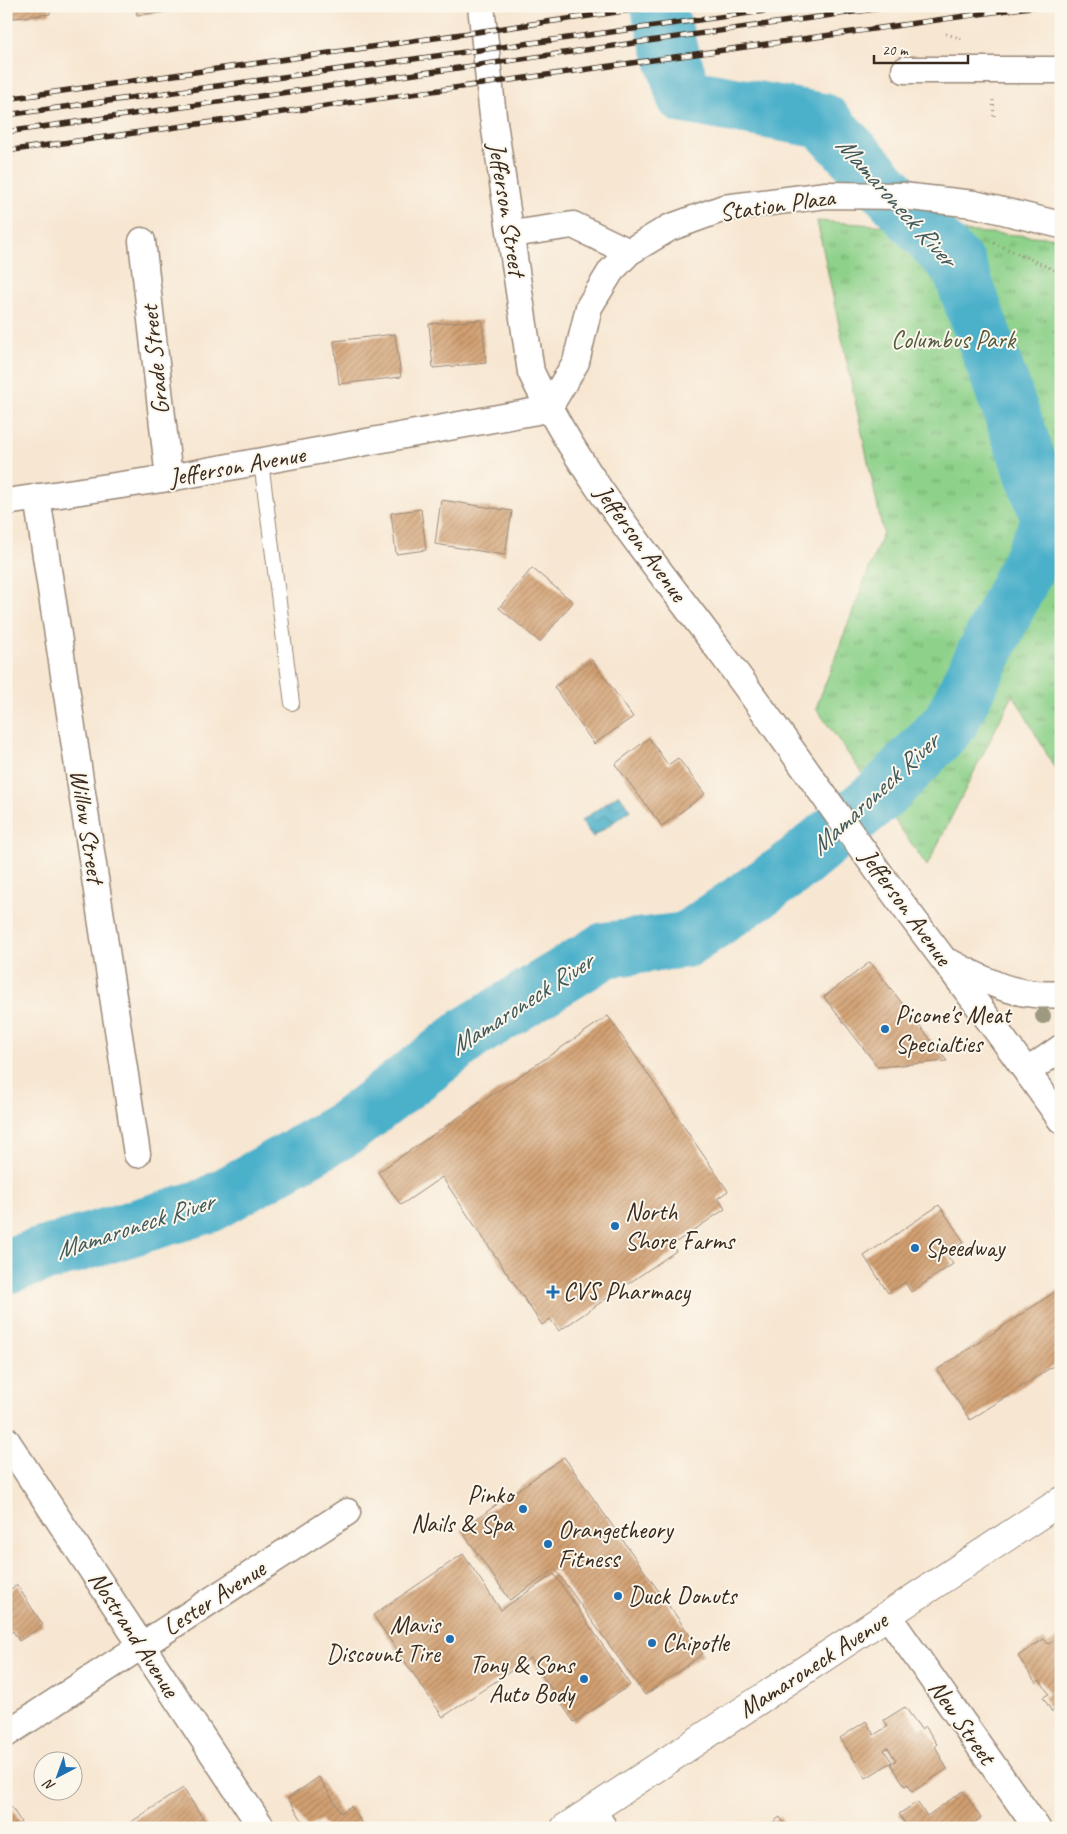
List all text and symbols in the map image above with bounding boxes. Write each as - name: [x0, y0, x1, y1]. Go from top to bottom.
- scale bar: [874, 32, 968, 64]
- text: 20 m: [882, 41, 909, 60]
- water label: Mamaroneck River: [829, 129, 966, 276]
- street label: Jefferson Street: [481, 139, 534, 281]
- street label: Station Plaza: [717, 181, 839, 229]
- street label: Grade Street: [133, 301, 177, 416]
- park label: Columbus Park: [891, 324, 1017, 356]
- street label: Jefferson Avenue: [166, 438, 309, 494]
- street label: Jefferson Avenue: [587, 477, 695, 609]
- water label: Mamaroneck River: [803, 723, 949, 862]
- street label: Willow Street: [62, 767, 112, 889]
- street label: Jefferson Avenue: [852, 841, 960, 973]
- water label: Mamaroneck River: [443, 943, 603, 1063]
- place label: Picone's Meat Specialties: [895, 999, 1013, 1060]
- marker: Picone's Meat Specialties: [879, 1023, 891, 1035]
- water label: Mamaroneck River: [51, 1184, 221, 1267]
- place label: North Shore Farms: [625, 1196, 736, 1257]
- marker: North Shore Farms: [609, 1220, 621, 1232]
- place label: Speedway: [925, 1232, 1007, 1264]
- marker: Speedway: [909, 1242, 921, 1254]
- place label: CVS Pharmacy: [563, 1276, 691, 1308]
- marker: CVS Pharmacy: [547, 1286, 559, 1298]
- place label: Pinko Nails & Spa: [411, 1479, 516, 1540]
- marker: Pinko Nails & Spa: [517, 1503, 529, 1515]
- place label: Orangetheory Fitness: [558, 1514, 675, 1575]
- marker: Orangetheory Fitness: [542, 1538, 554, 1550]
- street label: Lester Avenue: [157, 1552, 273, 1643]
- street label: Nostrand Avenue: [81, 1565, 188, 1705]
- place label: Duck Donuts: [628, 1580, 739, 1612]
- marker: Duck Donuts: [612, 1590, 624, 1602]
- street label: Mamaroneck Avenue: [732, 1604, 895, 1725]
- place label: Mavis Discount Tire: [326, 1609, 442, 1670]
- place label: Chipotle: [662, 1627, 731, 1659]
- marker: Mavis Discount Tire: [444, 1633, 456, 1645]
- marker: Chipotle: [646, 1637, 658, 1649]
- place label: Tony & Sons Auto Body: [469, 1649, 576, 1710]
- marker: Tony & Sons Auto Body: [578, 1673, 590, 1685]
- street label: New Street: [921, 1673, 1004, 1773]
- north arrow: [32, 1752, 82, 1802]
- text: N: [39, 1775, 59, 1795]

